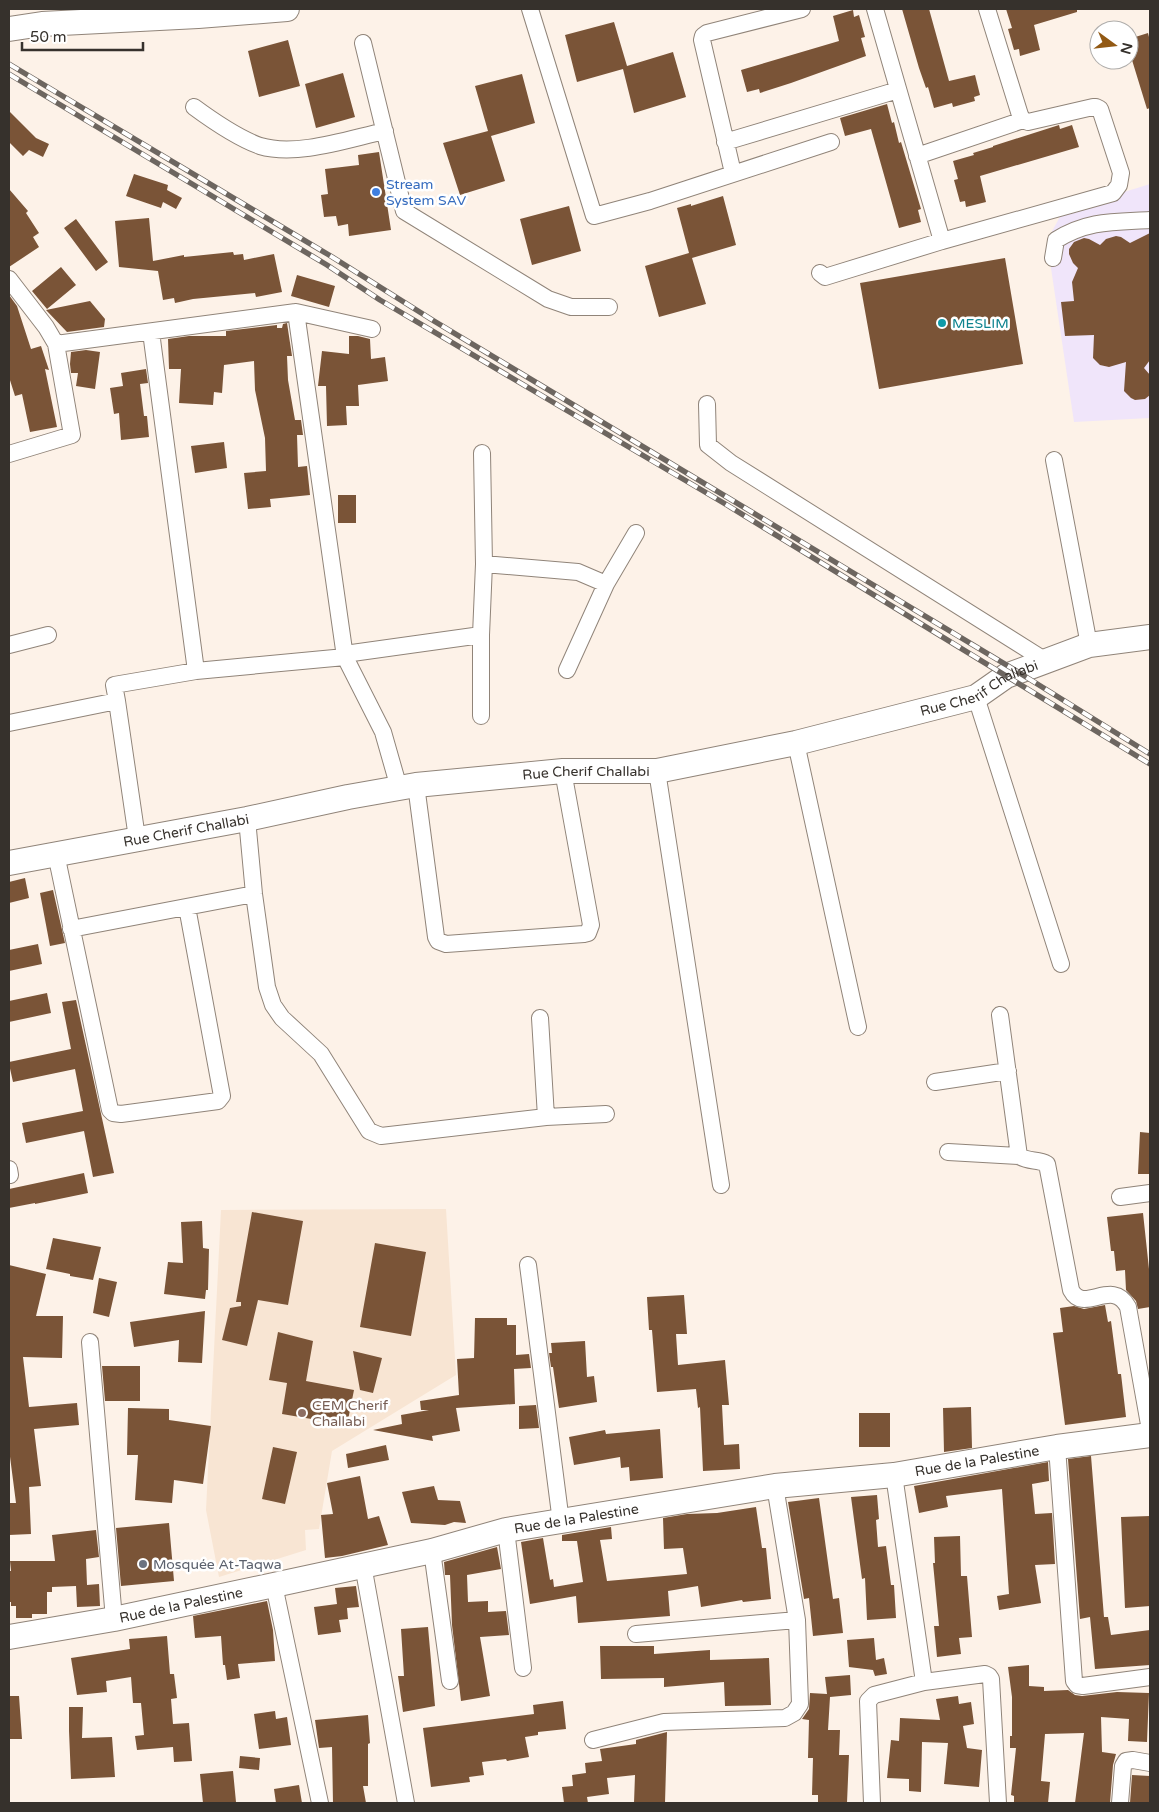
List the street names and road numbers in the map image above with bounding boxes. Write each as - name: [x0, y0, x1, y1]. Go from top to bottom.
- street label: Rue Cherif Challabi: [918, 657, 1040, 720]
- street label: Rue Cherif Challabi: [522, 763, 650, 784]
- street label: Rue Cherif Challabi: [122, 811, 250, 851]
- street label: Rue de la Palestine: [914, 1442, 1041, 1480]
- street label: Rue de la Palestine: [513, 1500, 640, 1538]
- street label: Rue de la Palestine: [118, 1584, 244, 1627]

